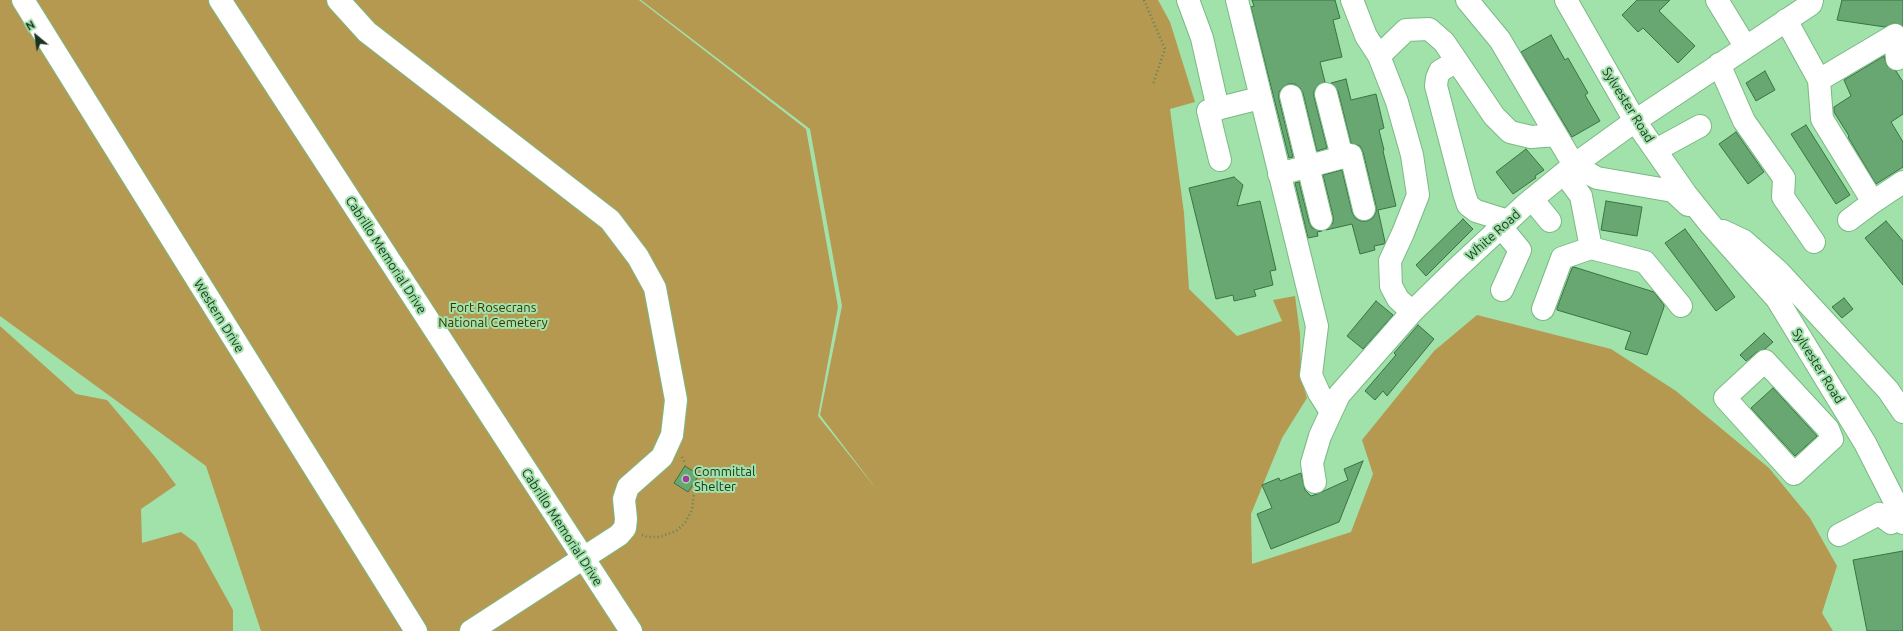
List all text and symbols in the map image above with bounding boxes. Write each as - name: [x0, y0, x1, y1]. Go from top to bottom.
- north arrow: [16, 16, 56, 56]
- text: N: [24, 18, 37, 33]
- street label: Sylvester Road: [1599, 65, 1657, 145]
- street label: Cabrillo Memorial Drive: [342, 193, 430, 317]
- street label: White Road: [1463, 207, 1523, 263]
- street label: Western Drive: [190, 277, 248, 355]
- park label: Fort Rosecrans National Cemetery: [438, 300, 548, 331]
- street label: Sylvester Road: [1789, 326, 1847, 406]
- place label: Committal Shelter: [694, 464, 755, 495]
- street label: Cabrillo Memorial Drive: [518, 465, 606, 589]
- marker: Committal Shelter: [681, 474, 691, 484]

